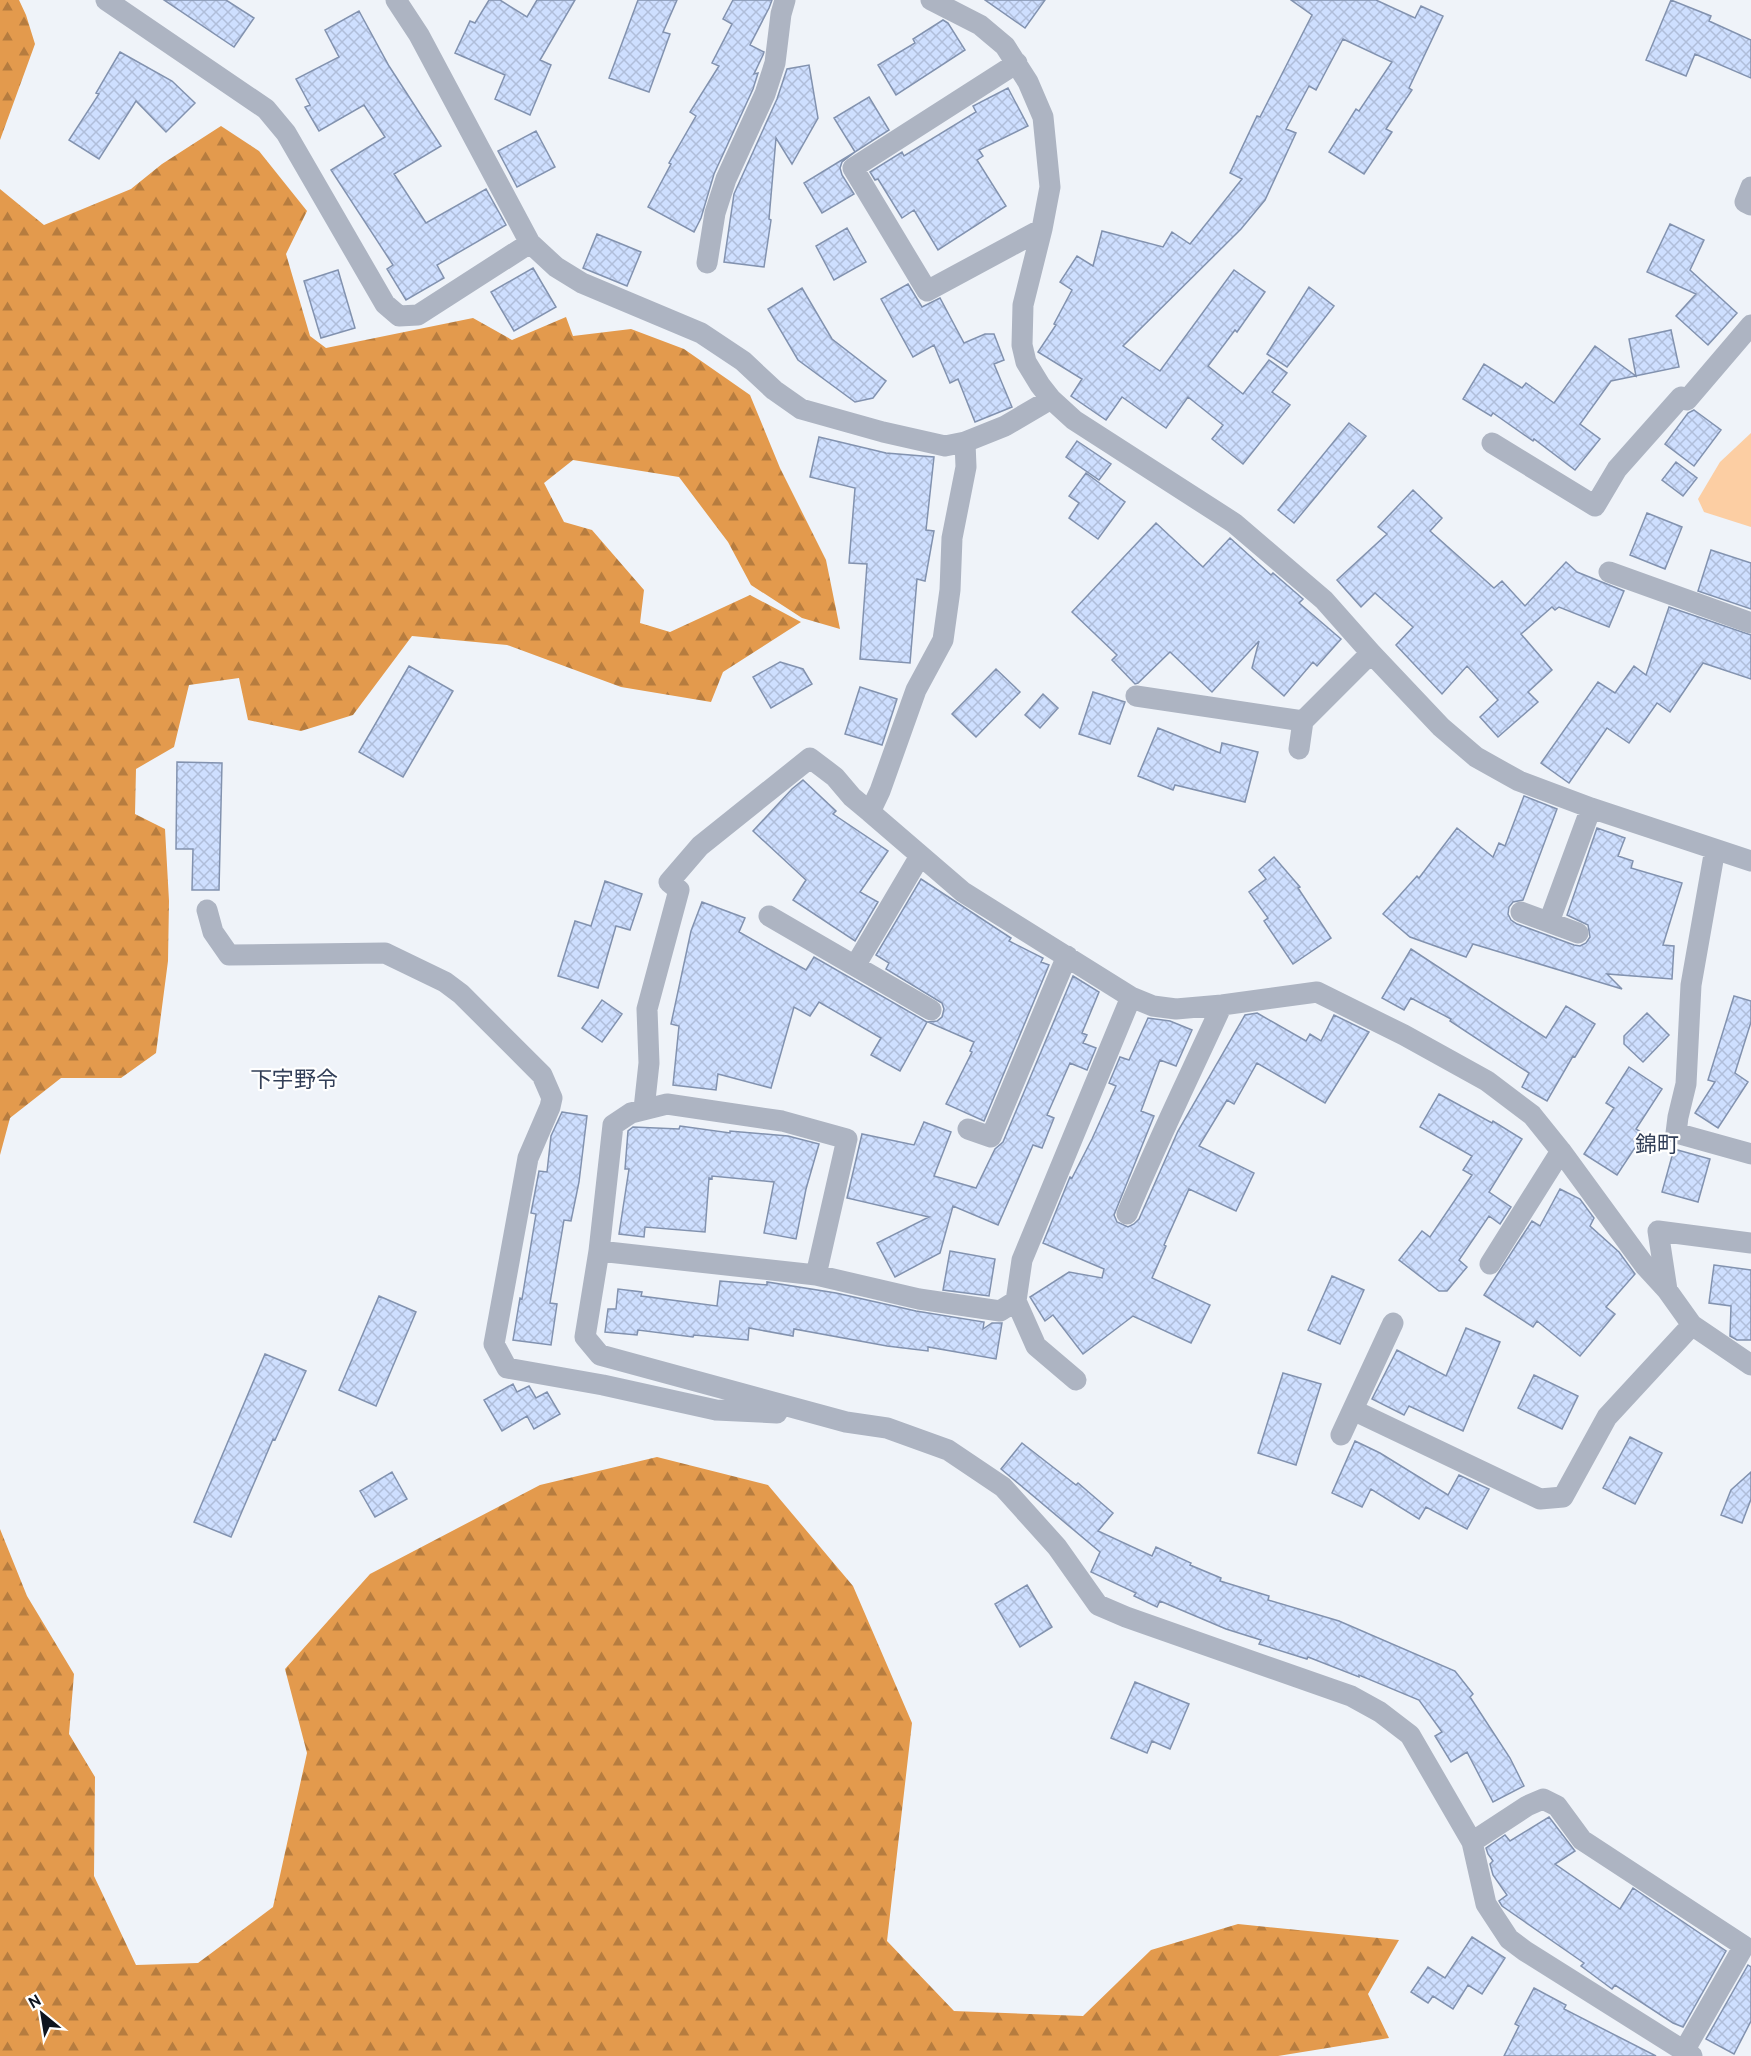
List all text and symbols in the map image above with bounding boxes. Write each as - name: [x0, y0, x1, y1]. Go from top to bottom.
- district label: 下宇野令: [250, 1066, 338, 1093]
- district label: 錦町: [1635, 1131, 1679, 1158]
- north arrow: [12, 1984, 72, 2044]
- text: N: [25, 1990, 44, 2012]

